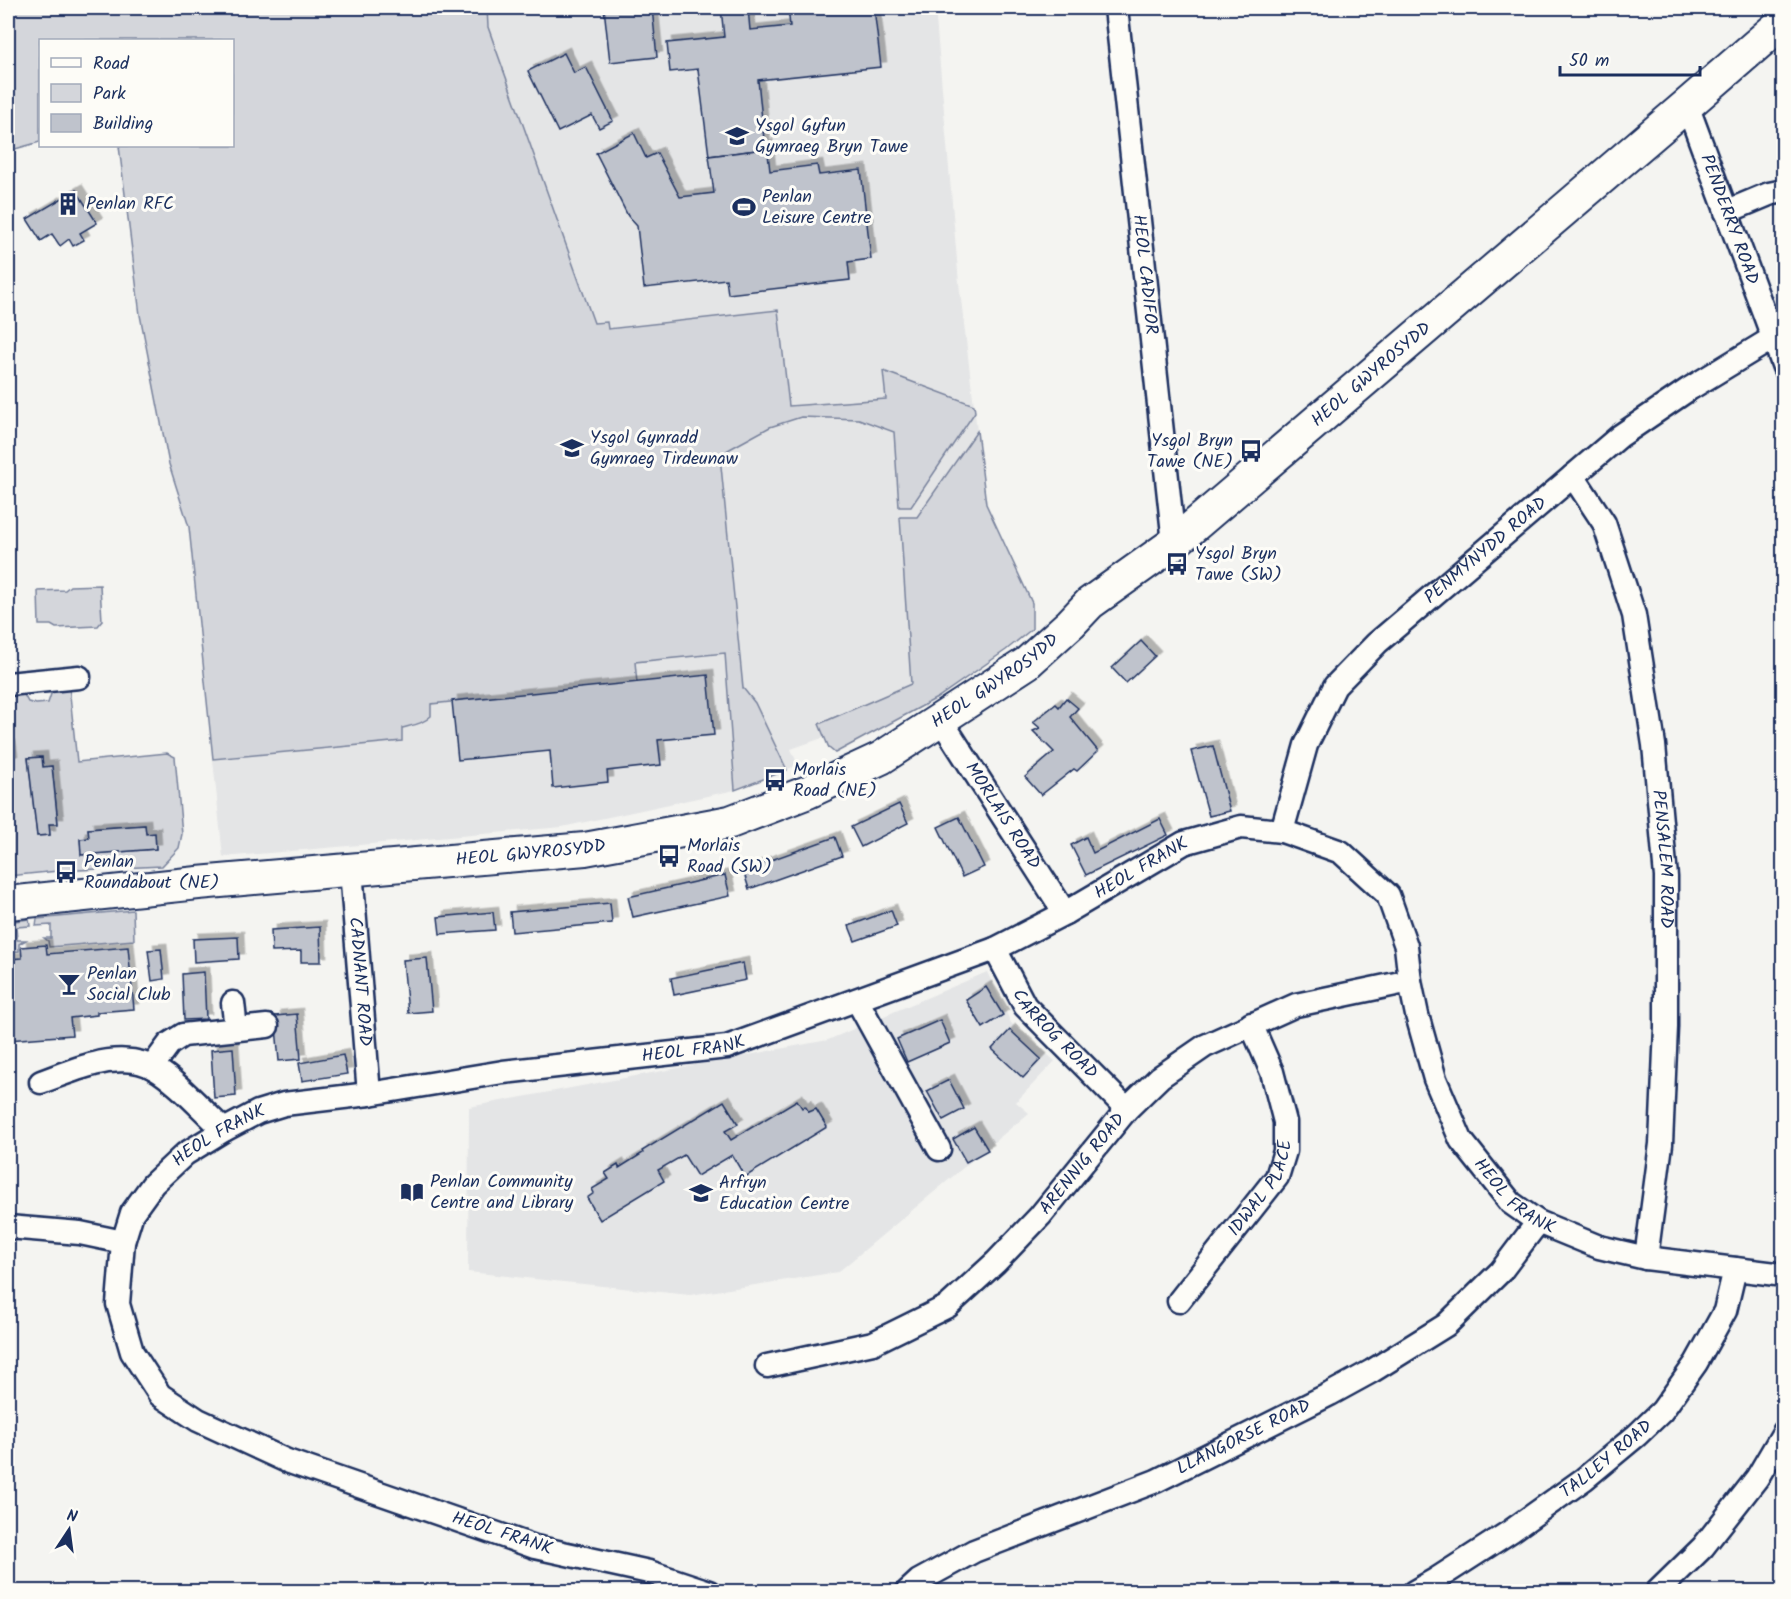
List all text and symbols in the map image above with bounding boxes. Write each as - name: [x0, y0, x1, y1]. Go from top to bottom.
- legend: [39, 39, 234, 147]
- scale bar: [1560, 39, 1700, 77]
- text: 50 m: [1569, 47, 1609, 76]
- text: Road: [93, 50, 130, 79]
- text: Park: [93, 80, 126, 109]
- text: Building: [93, 110, 153, 139]
- place label: Ysgol Gyfun Gymraeg Bryn Tawe: [755, 112, 908, 162]
- school or university icon: Ysgol Gyfun Gymraeg Bryn Tawe: [724, 123, 750, 149]
- street label: PENDERRY ROAD: [1692, 150, 1767, 289]
- place label: Penlan Leisure Centre: [762, 183, 871, 233]
- place label: Penlan RFC: [86, 190, 174, 219]
- building icon: Penlan RFC: [55, 191, 81, 217]
- sports icon: Penlan Leisure Centre: [731, 194, 757, 220]
- street label: HEOL CADIFOR: [1124, 213, 1166, 336]
- street label: HEOL GWYROSYDD: [1304, 314, 1438, 435]
- place label: Ysgol Gynradd Gymraeg Tirdeunaw: [590, 424, 739, 474]
- place label: Ysgol Bryn Tawe (NE): [1147, 427, 1233, 477]
- school or university icon: Ysgol Gynradd Gymraeg Tirdeunaw: [559, 435, 585, 461]
- bus stop icon: Ysgol Bryn Tawe (NE): [1238, 438, 1264, 464]
- street label: PENMYNYDD ROAD: [1418, 489, 1554, 611]
- place label: Ysgol Bryn Tawe (SW): [1195, 540, 1282, 590]
- bus stop icon: Ysgol Bryn Tawe (SW): [1164, 551, 1190, 577]
- street label: HEOL GWYROSYDD: [925, 626, 1066, 736]
- place label: Morlais Road (NE): [793, 756, 877, 806]
- street label: MORLAIS ROAD: [957, 756, 1048, 876]
- bus stop icon: Morlais Road (NE): [762, 767, 788, 793]
- street label: PENSALEM ROAD: [1644, 788, 1681, 929]
- street label: HEOL FRANK: [1089, 829, 1194, 907]
- street label: HEOL GWYROSYDD: [454, 831, 609, 875]
- place label: Morlais Road (SW): [687, 832, 772, 882]
- bus stop icon: Morlais Road (SW): [656, 843, 682, 869]
- place label: Penlan Roundabout (NE): [84, 848, 219, 898]
- bus stop icon: Penlan Roundabout (NE): [53, 859, 79, 885]
- street label: CADNANT ROAD: [340, 916, 380, 1048]
- place label: Penlan Social Club: [87, 960, 171, 1010]
- bar icon: Penlan Social Club: [56, 971, 82, 997]
- street label: CARROG ROAD: [1004, 984, 1105, 1087]
- street label: HEOL FRANK: [640, 1027, 750, 1071]
- street label: HEOL FRANK: [165, 1096, 269, 1174]
- street label: ARENNIG ROAD: [1032, 1106, 1133, 1221]
- street label: IDWAL PLACE: [1221, 1139, 1300, 1243]
- street label: HEOL FRANK: [1466, 1152, 1560, 1242]
- place label: Penlan Community Centre and Library: [430, 1168, 574, 1218]
- place label: Arfryn Education Centre: [719, 1169, 849, 1219]
- library icon: Penlan Community Centre and Library: [399, 1179, 425, 1205]
- school or university icon: Arfryn Education Centre: [688, 1180, 714, 1206]
- street label: LLANGORSE ROAD: [1172, 1391, 1316, 1483]
- street label: TALLEY ROAD: [1554, 1412, 1660, 1506]
- north arrow: [39, 1500, 99, 1560]
- text: N: [64, 1504, 80, 1530]
- street label: HEOL FRANK: [448, 1504, 556, 1564]

